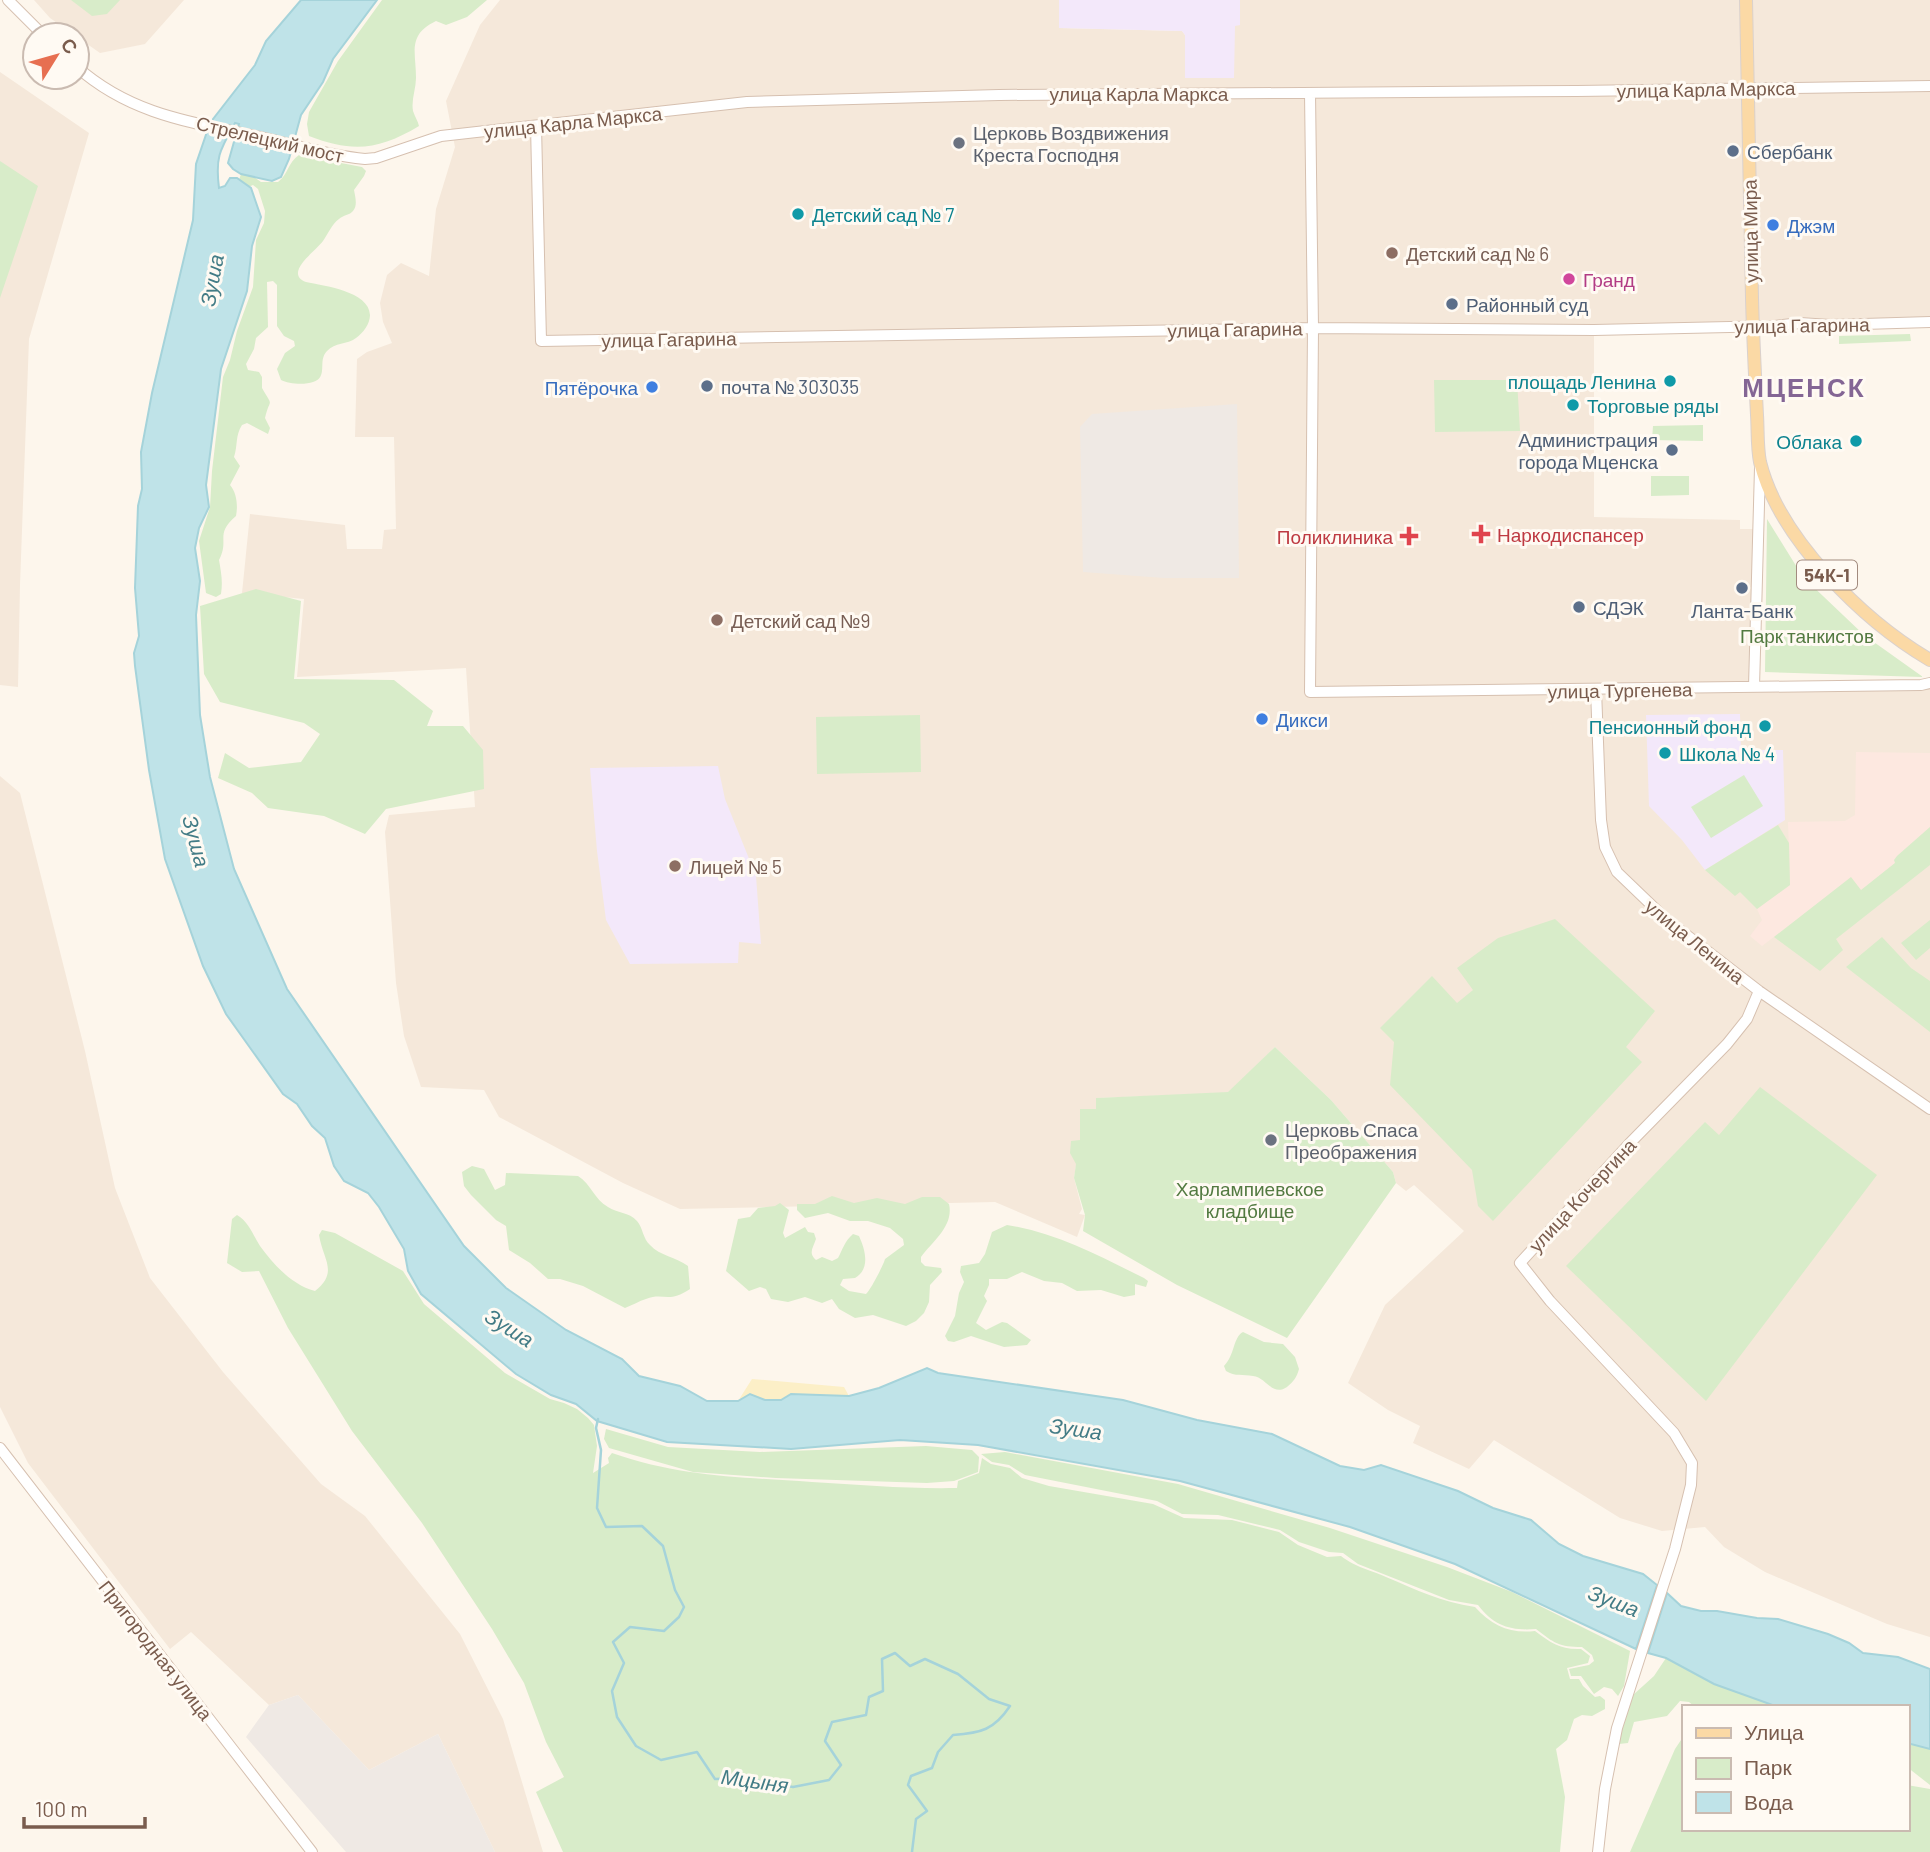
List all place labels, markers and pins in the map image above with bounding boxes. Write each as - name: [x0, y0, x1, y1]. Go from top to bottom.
- place label: Церковь Воздвижения Креста Господня: [973, 121, 1169, 166]
- marker: Церковь Воздвижения Креста Господня: [951, 135, 967, 151]
- place label: Сбербанк: [1747, 140, 1833, 163]
- marker: Сбербанк: [1725, 143, 1741, 159]
- place label: Детский сад № 7: [812, 203, 954, 226]
- marker: Детский сад № 7: [790, 206, 806, 222]
- place label: Джэм: [1787, 214, 1835, 237]
- marker: Джэм: [1765, 217, 1781, 233]
- place label: Детский сад № 6: [1406, 242, 1549, 265]
- marker: Детский сад № 6: [1384, 245, 1400, 261]
- place label: Гранд: [1583, 268, 1635, 291]
- marker: Гранд: [1561, 271, 1577, 287]
- place label: Районный суд: [1466, 293, 1588, 316]
- marker: Районный суд: [1444, 296, 1460, 312]
- place label: площадь Ленина: [1508, 370, 1656, 393]
- marker: площадь Ленина: [1662, 373, 1678, 389]
- place label: почта № 303035: [721, 375, 859, 398]
- place label: Пятёрочка: [545, 376, 638, 399]
- marker: почта № 303035: [699, 378, 715, 394]
- marker: Пятёрочка: [644, 379, 660, 395]
- place label: Торговые ряды: [1587, 394, 1719, 417]
- marker: Торговые ряды: [1565, 397, 1581, 413]
- place label: Администрация города Мценска: [1518, 428, 1658, 473]
- place label: Облака: [1776, 430, 1842, 453]
- marker: Облака: [1848, 433, 1864, 449]
- marker: Администрация города Мценска: [1664, 442, 1680, 458]
- place label: Наркодиспансер: [1497, 523, 1644, 546]
- marker: Наркодиспансер: [1471, 524, 1491, 544]
- place label: Поликлиника: [1277, 525, 1393, 548]
- marker: Поликлиника: [1399, 526, 1419, 546]
- marker: Ланта-Банк: [1734, 580, 1750, 596]
- place label: СДЭК: [1593, 596, 1644, 619]
- marker: СДЭК: [1571, 599, 1587, 615]
- place label: Ланта-Банк: [1691, 599, 1794, 622]
- place label: Детский сад №9: [731, 609, 870, 632]
- marker: Детский сад №9: [709, 612, 725, 628]
- place label: Дикси: [1276, 708, 1328, 731]
- marker: Дикси: [1254, 711, 1270, 727]
- place label: Пенсионный фонд: [1589, 715, 1751, 738]
- marker: Пенсионный фонд: [1757, 718, 1773, 734]
- place label: Школа № 4: [1679, 742, 1775, 765]
- marker: Школа № 4: [1657, 745, 1673, 761]
- place label: Лицей № 5: [689, 855, 782, 878]
- marker: Лицей № 5: [667, 858, 683, 874]
- place label: Церковь Спаса Преображения: [1285, 1118, 1418, 1163]
- marker: Церковь Спаса Преображения: [1263, 1132, 1279, 1148]

